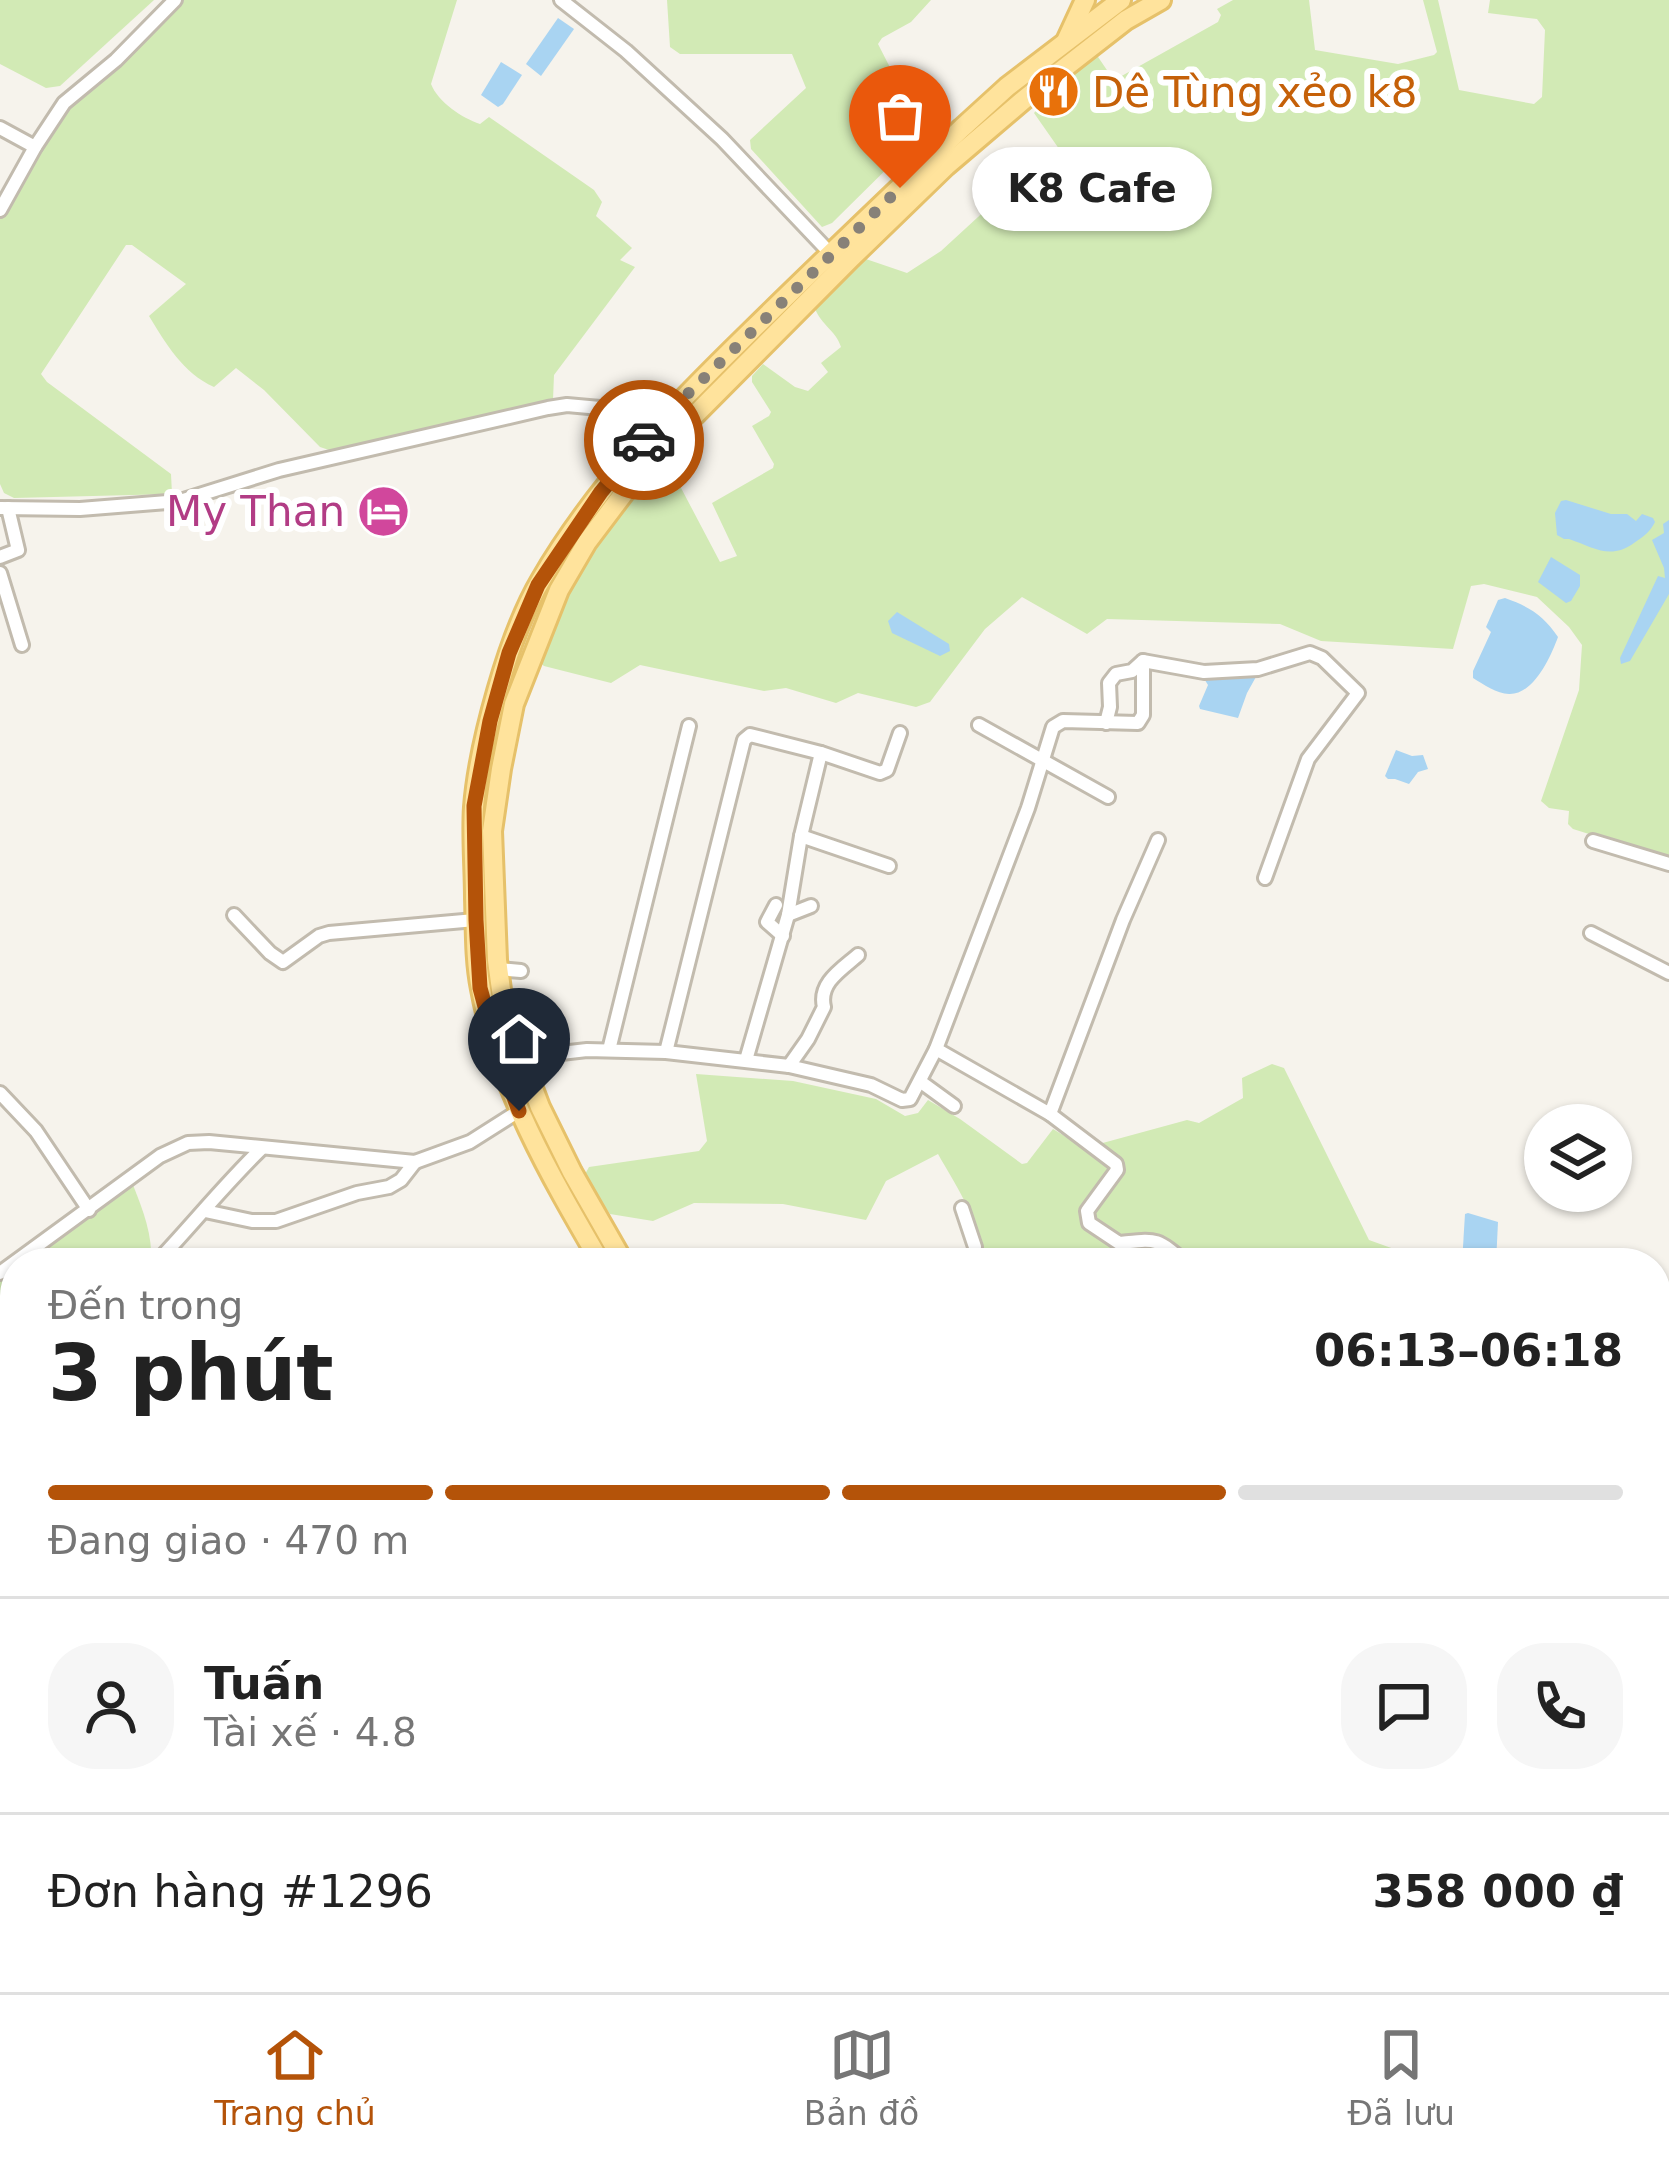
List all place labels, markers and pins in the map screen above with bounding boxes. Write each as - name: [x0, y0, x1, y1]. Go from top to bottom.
- restaurant icon: Dê Tùng xẻo k8: [1025, 64, 1081, 120]
- pin: [849, 65, 951, 188]
- place label: Dê Tùng xẻo k8: [1092, 68, 1417, 117]
- callout: K8 Cafe: [972, 146, 1212, 230]
- hotel icon: My Than: [356, 483, 412, 539]
- place label: My Than: [166, 487, 345, 536]
- pin: [468, 988, 570, 1111]

